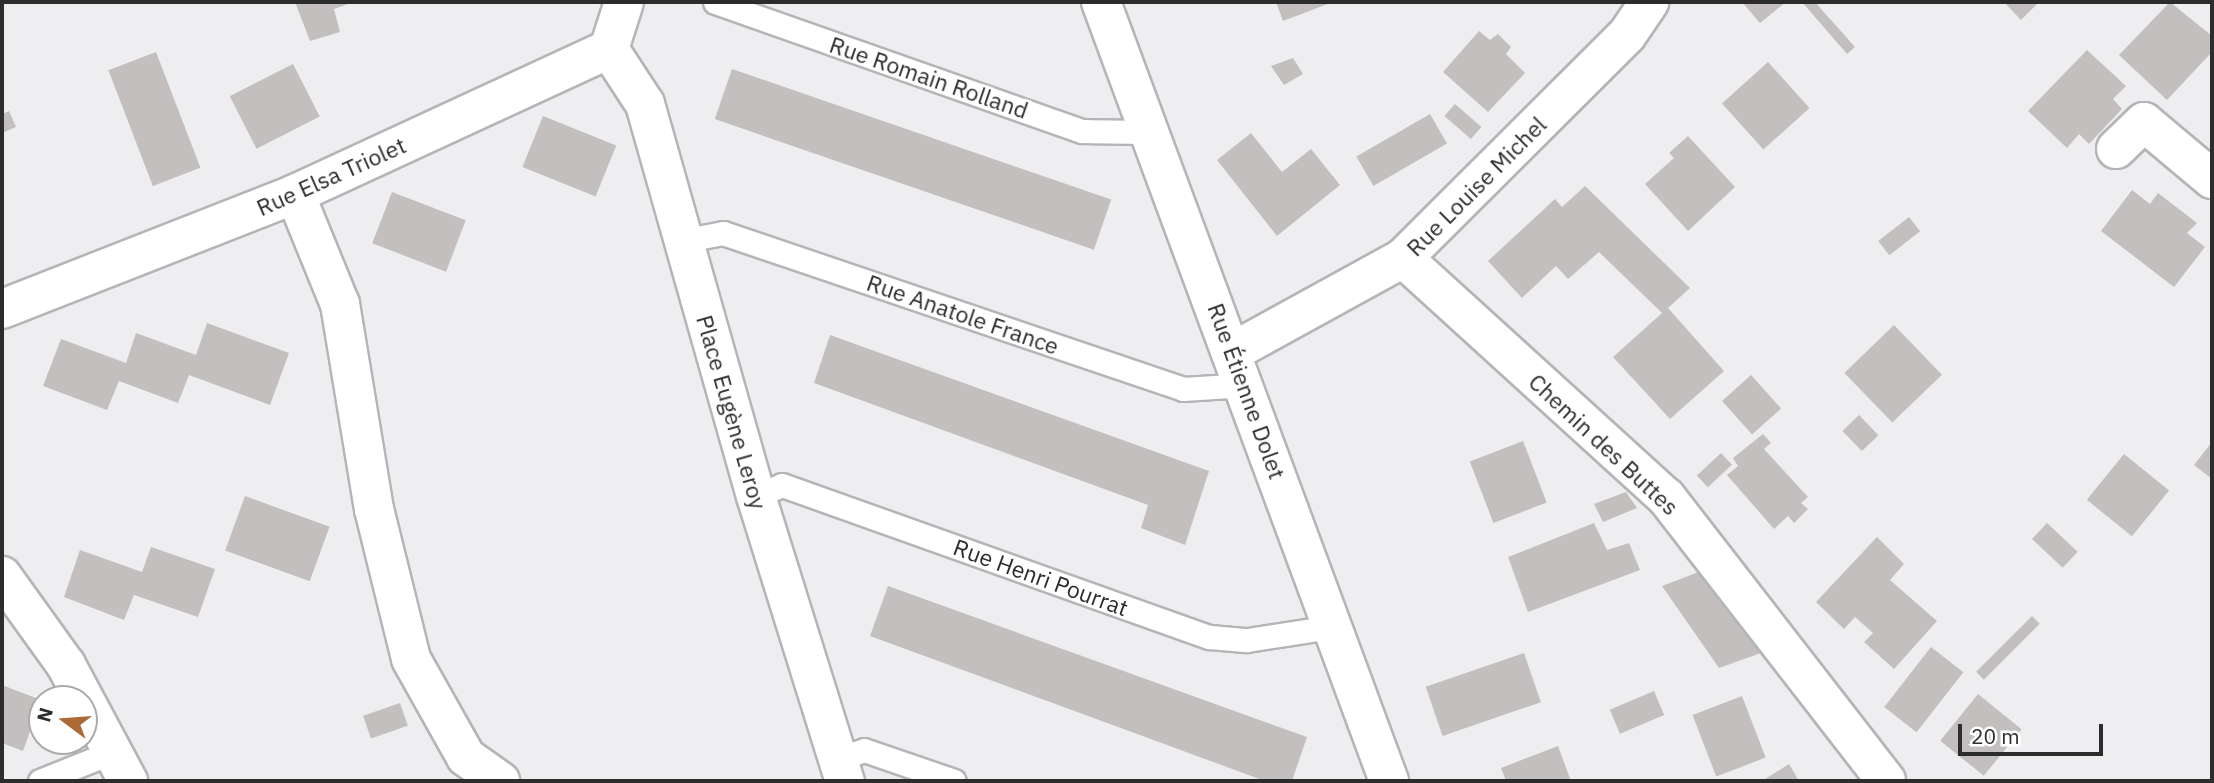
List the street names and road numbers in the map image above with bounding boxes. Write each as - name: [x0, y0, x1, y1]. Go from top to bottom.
- street label: Rue Romain Rolland: [826, 30, 1032, 124]
- street label: Rue Louise Michel: [1400, 110, 1552, 262]
- street label: Rue Elsa Triolet: [252, 131, 410, 221]
- street label: Rue Anatole France: [863, 268, 1063, 360]
- street label: Rue Étienne Dolet: [1202, 299, 1292, 483]
- street label: Place Eugène Leroy: [691, 312, 773, 512]
- street label: Chemin des Buttes: [1523, 368, 1685, 520]
- street label: Rue Henri Pourrat: [950, 533, 1132, 621]

